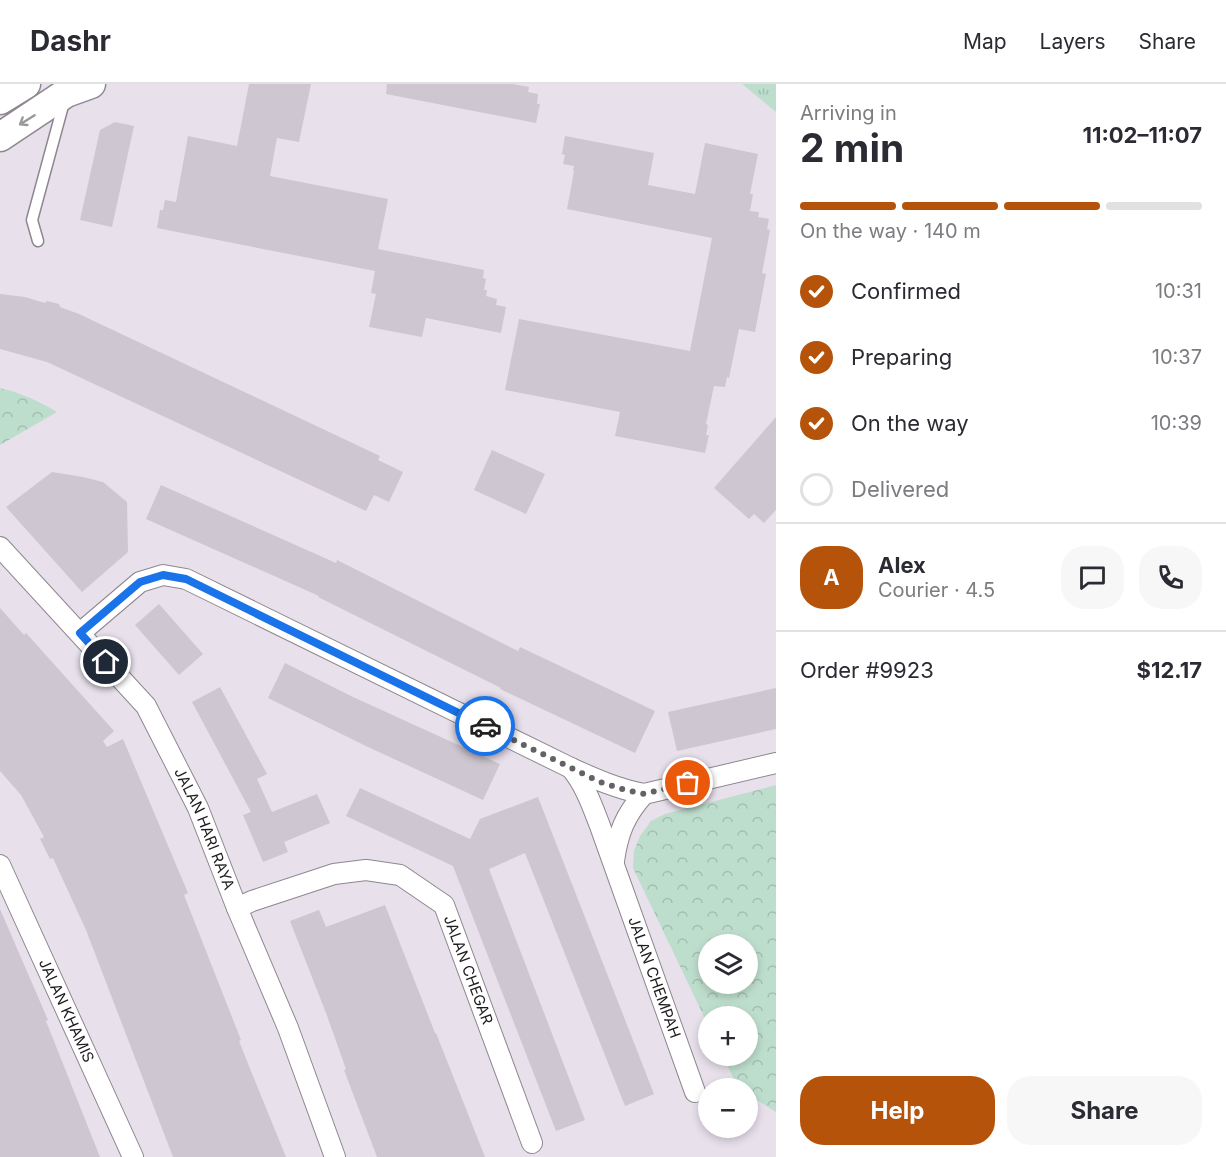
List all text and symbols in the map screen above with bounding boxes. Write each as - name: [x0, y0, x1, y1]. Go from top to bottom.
- text: Dashr: [30, 24, 111, 58]
- text: Map: [963, 29, 1007, 54]
- text: Layers: [1040, 29, 1106, 54]
- text: Share: [1139, 29, 1196, 54]
- text: Arriving in: [800, 101, 897, 125]
- one-way arrow: [19, 115, 36, 127]
- text: 11:02–11:07: [1082, 122, 1202, 148]
- text: 2 min: [800, 124, 904, 171]
- text: On the way · 140 m: [800, 219, 981, 243]
- icon: check: [800, 275, 833, 308]
- text: Confirmed: [851, 278, 961, 304]
- text: 10:31: [1155, 279, 1202, 303]
- icon: check: [800, 341, 833, 374]
- text: Preparing: [851, 344, 952, 370]
- text: 10:37: [1152, 345, 1202, 369]
- icon: check: [800, 407, 833, 440]
- text: On the way: [851, 410, 969, 436]
- text: 10:39: [1151, 411, 1202, 435]
- text: Delivered: [851, 476, 949, 502]
- button: chat: [1061, 546, 1124, 609]
- button: phone: [1139, 546, 1202, 609]
- text: Alex: [878, 552, 926, 578]
- text: A: [823, 564, 840, 590]
- text: Courier · 4.5: [878, 578, 995, 602]
- pin: [80, 636, 131, 687]
- icon: home: [89, 645, 122, 678]
- text: Order #9923: [800, 657, 934, 683]
- text: $12.17: [1137, 657, 1202, 683]
- courier: [455, 696, 515, 756]
- icon: car: [469, 710, 502, 743]
- pin: [662, 757, 713, 808]
- street label: JALAN HARI RAYA: [170, 764, 239, 892]
- icon: bag: [671, 766, 704, 799]
- street label: JALAN CHEGAR: [440, 913, 497, 1027]
- street label: JALAN CHEMPAH: [624, 914, 685, 1041]
- map controls: [698, 934, 758, 1138]
- button: layers: [698, 934, 758, 994]
- street label: JALAN KHAMIS: [35, 956, 99, 1065]
- button: +: [698, 1006, 758, 1066]
- button: Help: [800, 1076, 995, 1145]
- button: Share: [1007, 1076, 1202, 1145]
- button: −: [698, 1078, 758, 1138]

